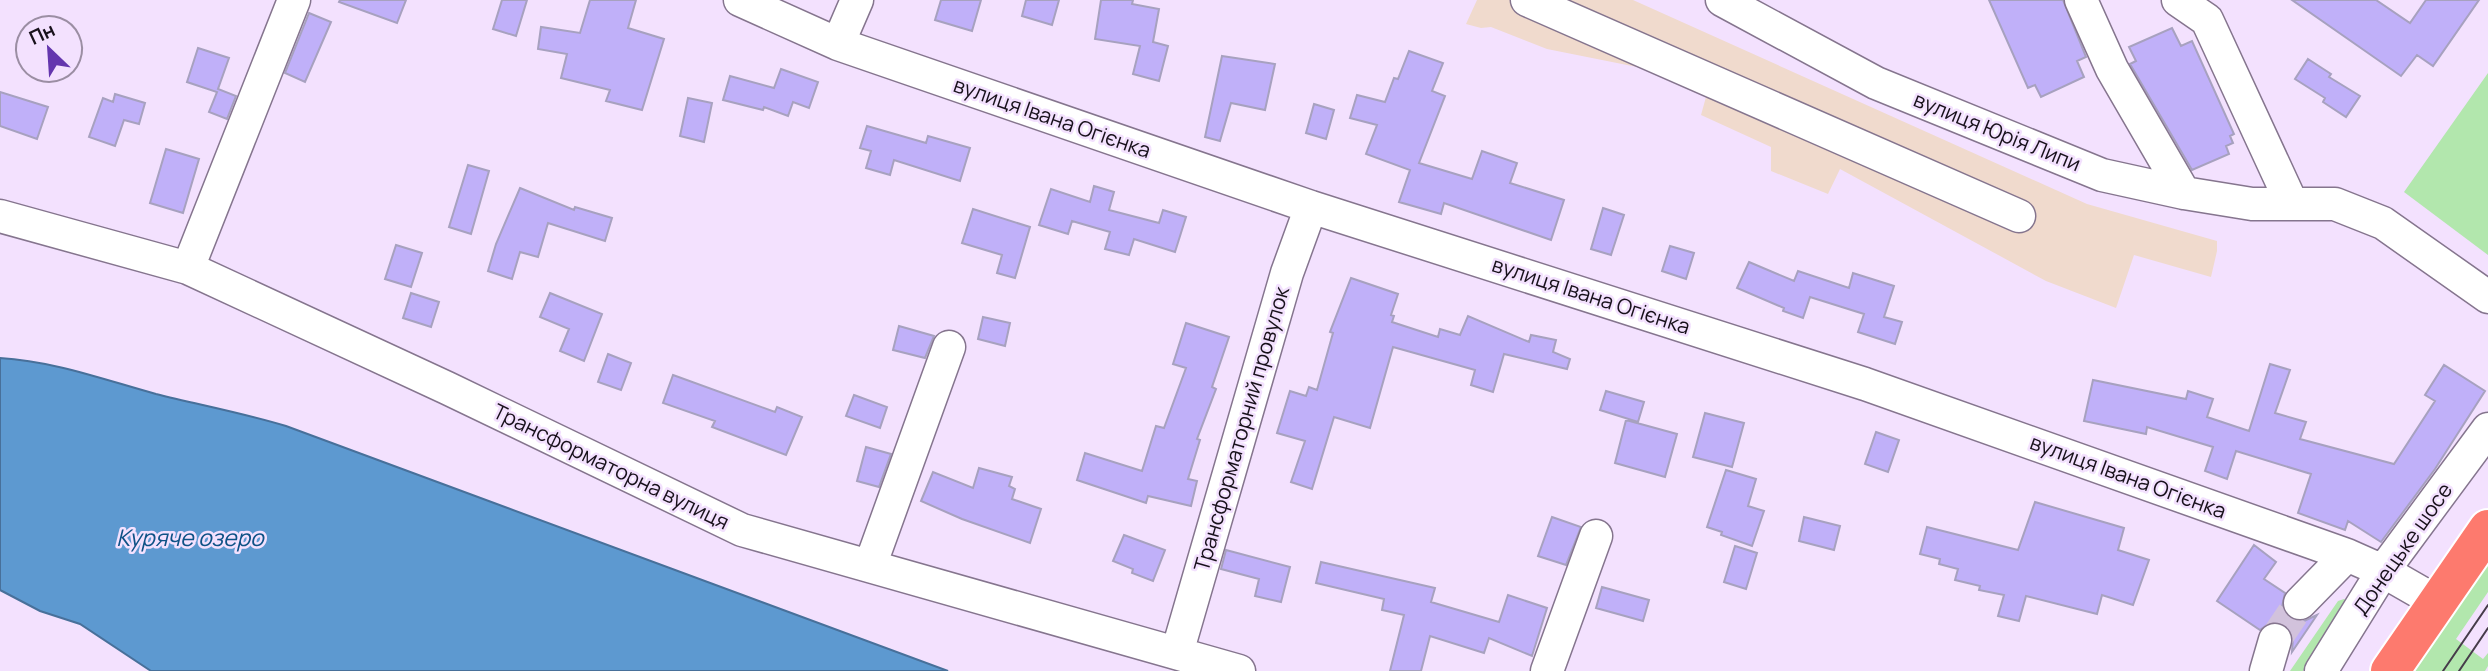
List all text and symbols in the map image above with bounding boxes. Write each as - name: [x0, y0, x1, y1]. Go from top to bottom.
- north arrow: [14, 14, 84, 84]
- text: Пн: [25, 16, 59, 51]
- street label: вулиця Івана Огієнка: [950, 70, 1155, 164]
- street label: вулиця Юрія Липи: [1910, 85, 2085, 177]
- street label: вулиця Івана Огієнка: [1489, 250, 1694, 340]
- street label: Трансформаторний провулок: [1187, 283, 1295, 574]
- street label: Трансформаторна вулиця: [489, 397, 734, 536]
- street label: вулиця Івана Огієнка: [2026, 428, 2230, 525]
- street label: Донецьке шосе: [2346, 477, 2458, 620]
- water label: Куряче озеро: [116, 521, 265, 553]

